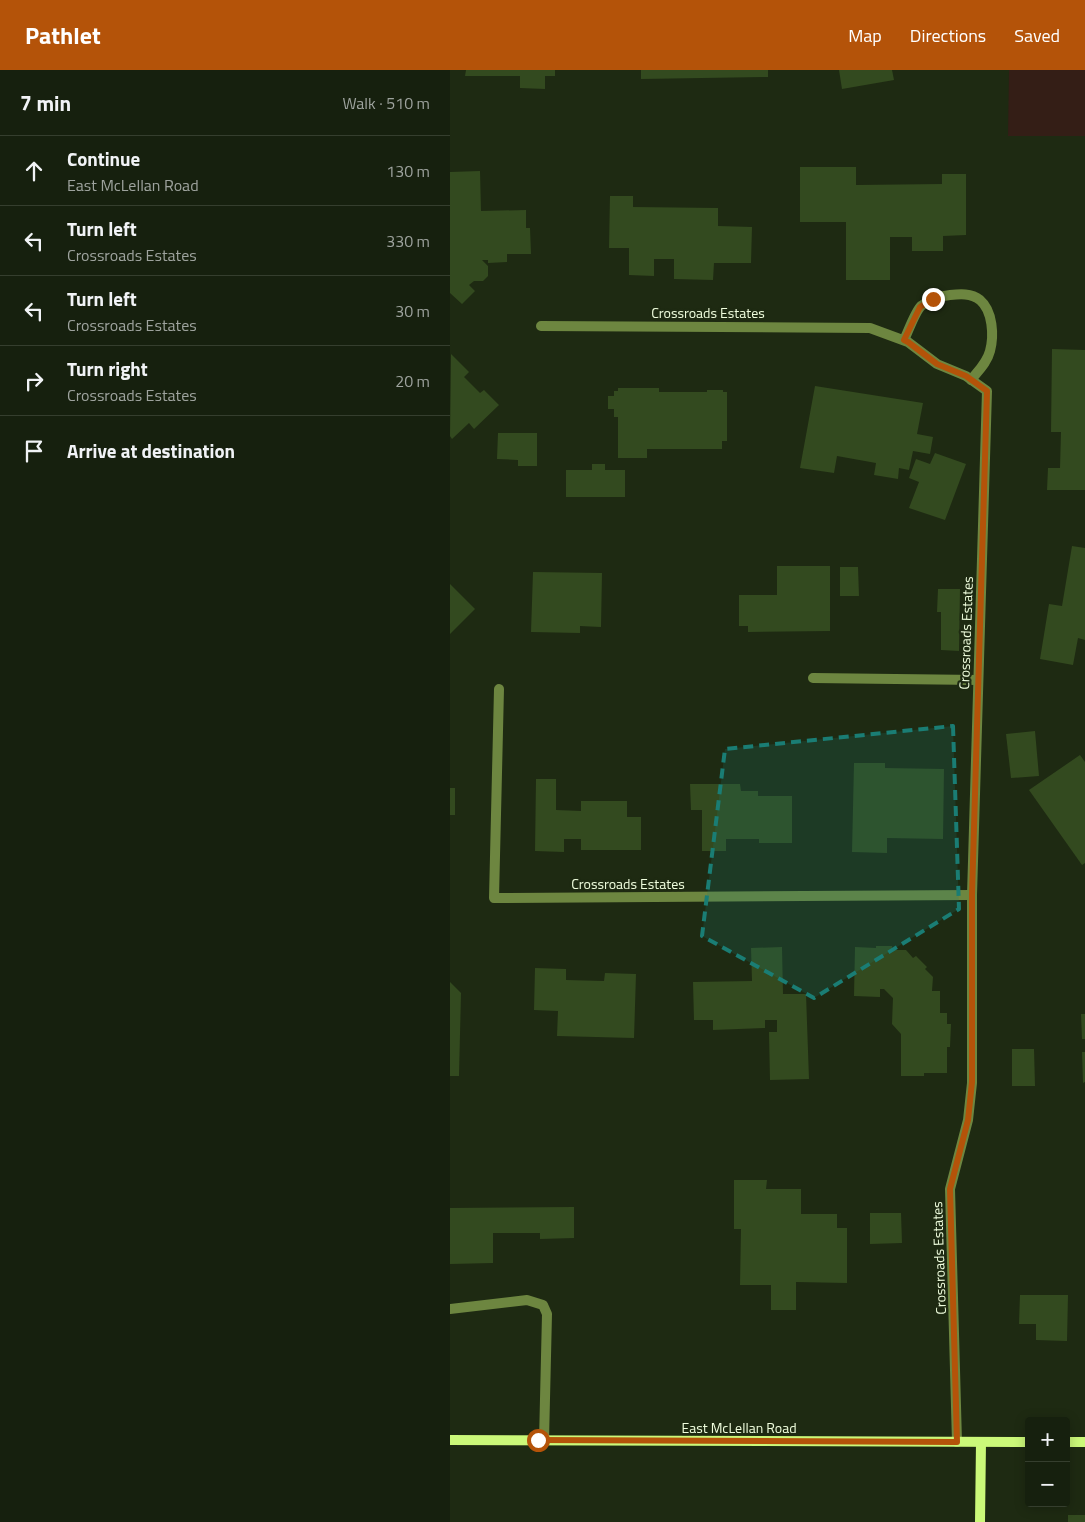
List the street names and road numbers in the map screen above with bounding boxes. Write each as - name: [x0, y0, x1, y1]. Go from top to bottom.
- street label: Crossroads Estates: [651, 302, 765, 323]
- street label: Crossroads Estates: [953, 576, 978, 690]
- street label: Crossroads Estates: [571, 873, 685, 894]
- street label: Crossroads Estates: [926, 1201, 951, 1315]
- street label: East McLellan Road: [681, 1417, 797, 1438]

